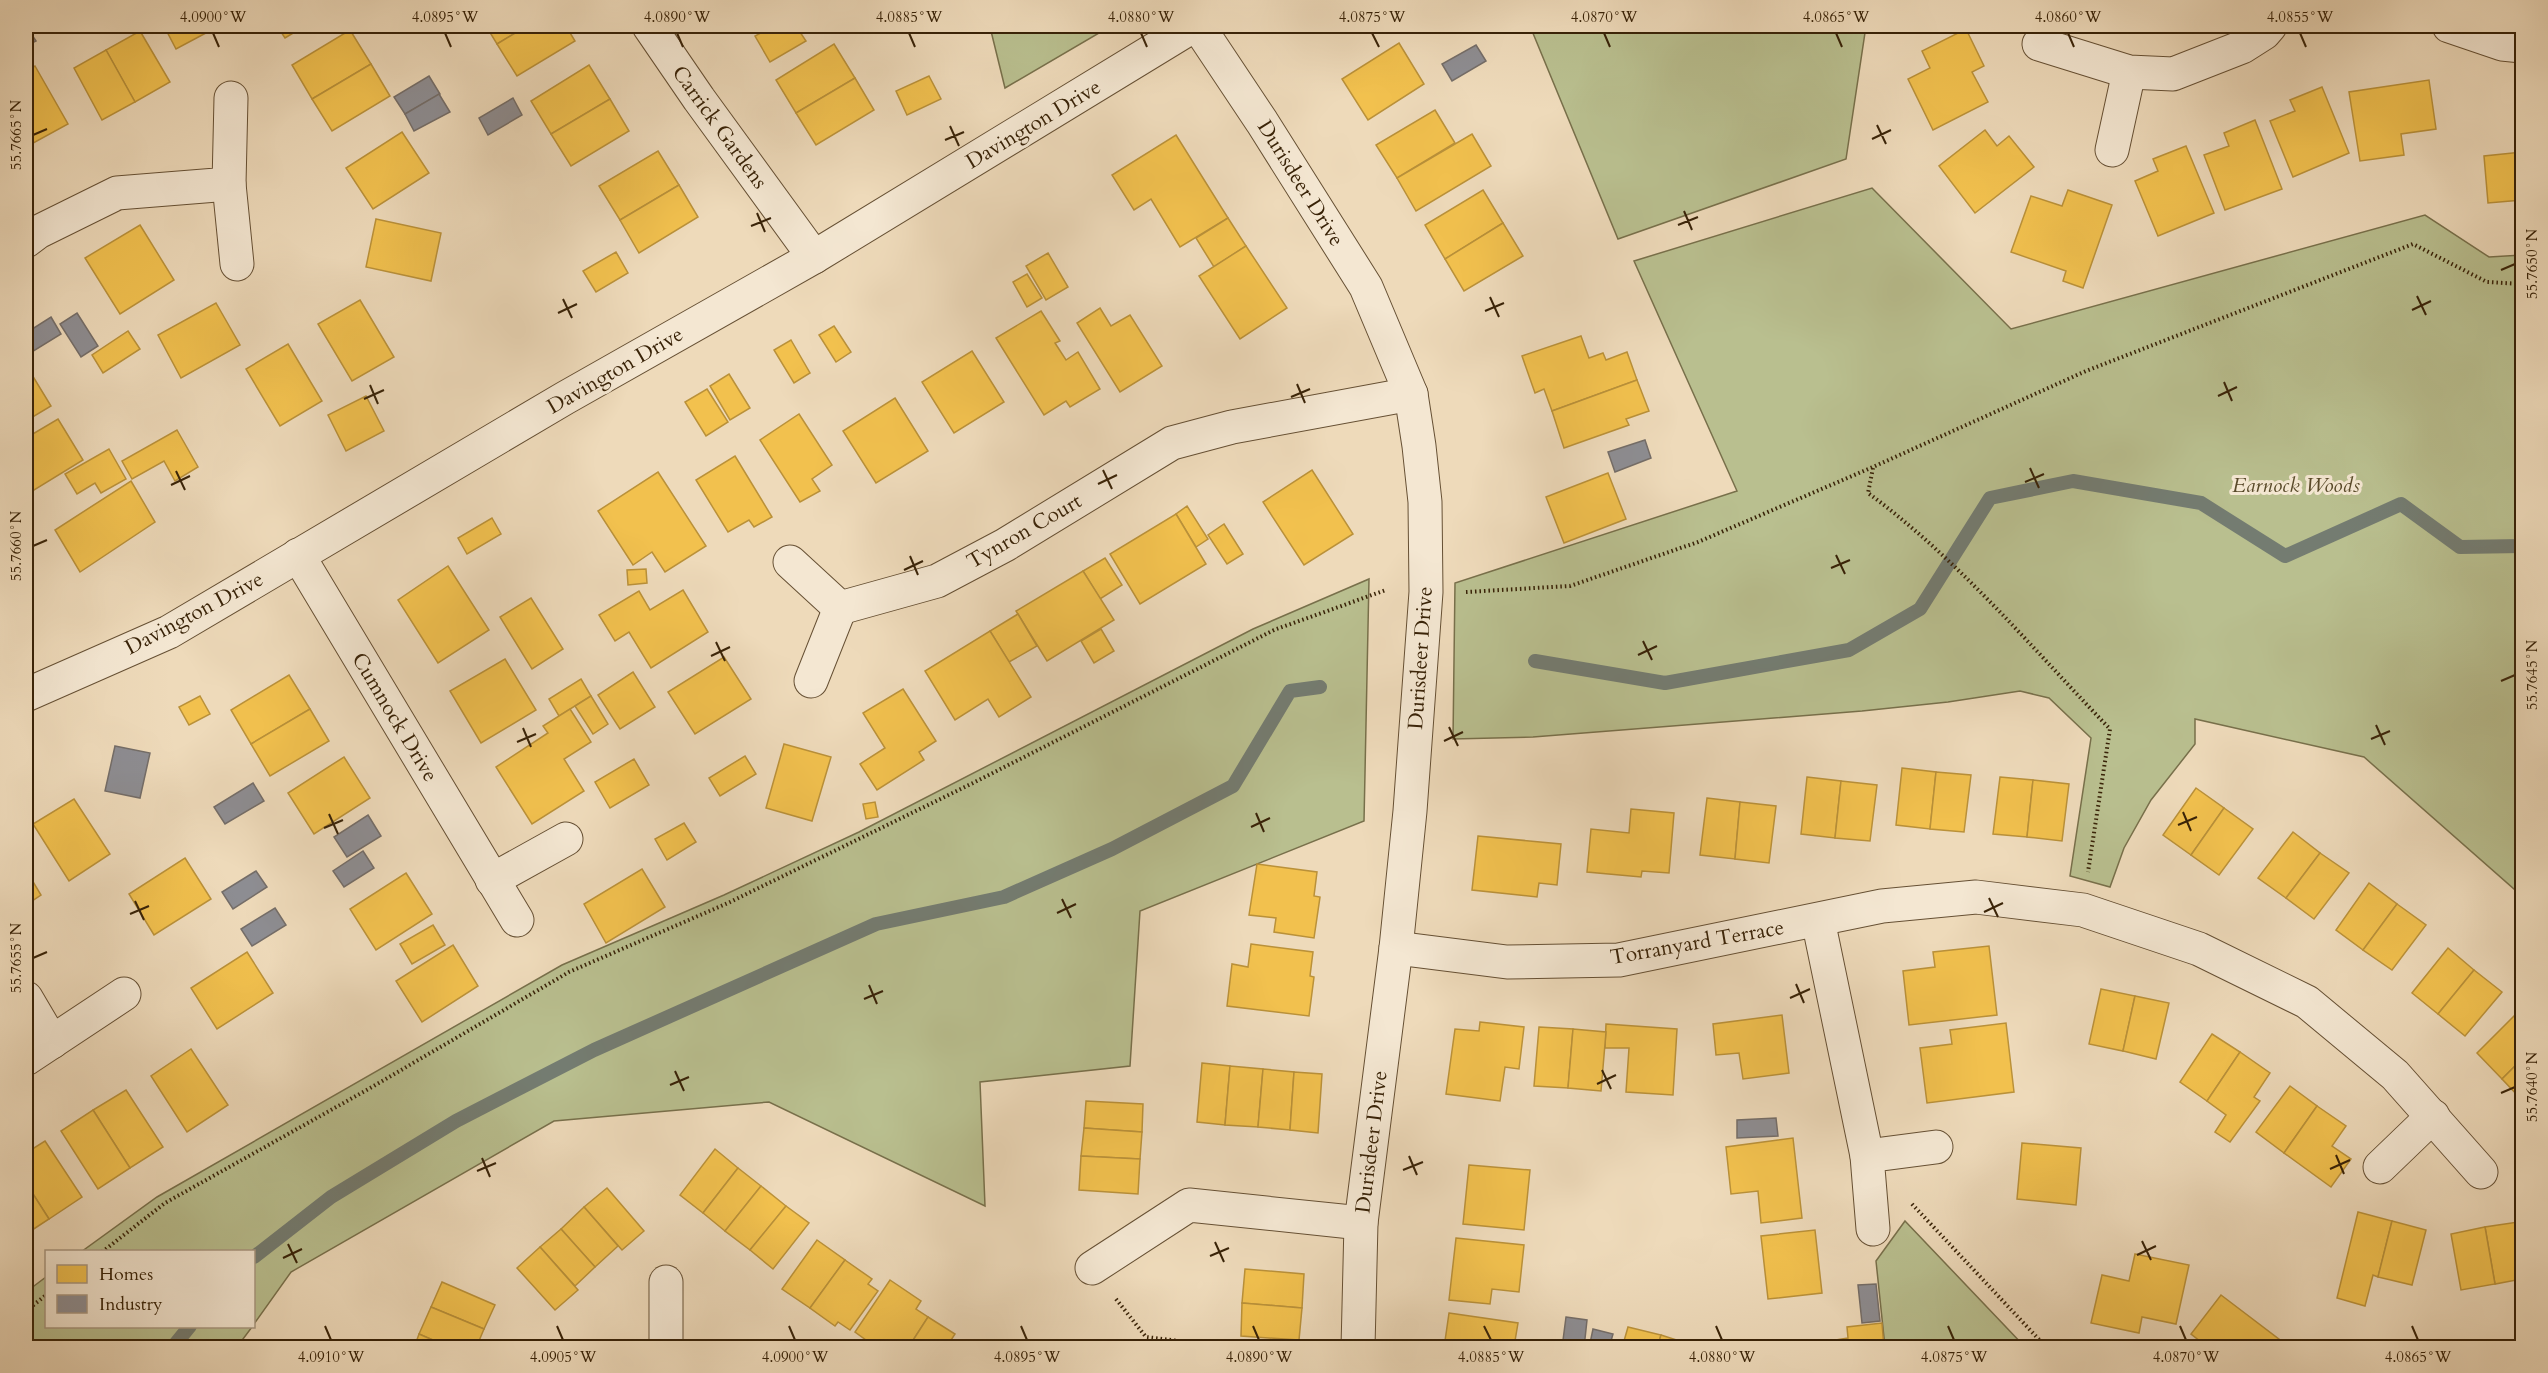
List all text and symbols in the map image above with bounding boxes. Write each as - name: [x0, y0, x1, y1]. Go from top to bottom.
- text: 4.0900°W: [180, 7, 247, 27]
- text: 4.0895°W: [412, 7, 479, 27]
- text: 4.0890°W: [644, 7, 711, 27]
- text: 4.0885°W: [876, 7, 943, 27]
- text: 4.0880°W: [1108, 7, 1175, 27]
- text: 4.0875°W: [1339, 7, 1406, 27]
- text: 4.0870°W: [1571, 7, 1638, 27]
- text: 4.0865°W: [1803, 7, 1870, 27]
- text: 4.0860°W: [2035, 7, 2102, 27]
- text: 4.0855°W: [2267, 7, 2334, 27]
- street label: Carrick Gardens: [665, 60, 774, 195]
- street label: Davington Drive: [960, 73, 1106, 176]
- text: 55.7665°N: [6, 100, 26, 170]
- street label: Durisdeer Drive: [1250, 115, 1351, 252]
- text: 55.7650°N: [2522, 229, 2542, 299]
- street label: Davington Drive: [542, 320, 689, 421]
- park label: Earnock Woods: [2232, 471, 2360, 500]
- street label: Tynron Court: [961, 487, 1087, 576]
- text: 55.7660°N: [6, 511, 26, 581]
- street label: Davington Drive: [120, 565, 268, 662]
- street label: Durisdeer Drive: [1401, 585, 1440, 731]
- text: 55.7645°N: [2522, 640, 2542, 710]
- street label: Cumnock Drive: [345, 647, 445, 787]
- street label: Torranyard Terrace: [1608, 913, 1786, 972]
- text: 55.7655°N: [6, 923, 26, 993]
- text: 55.7640°N: [2522, 1052, 2542, 1122]
- street label: Durisdeer Drive: [1348, 1069, 1395, 1215]
- legend: [45, 1250, 255, 1328]
- text: Homes: [99, 1262, 153, 1287]
- text: Industry: [99, 1292, 163, 1317]
- text: 4.0910°W: [298, 1347, 365, 1367]
- text: 4.0905°W: [530, 1347, 597, 1367]
- text: 4.0900°W: [762, 1347, 829, 1367]
- text: 4.0895°W: [994, 1347, 1061, 1367]
- text: 4.0890°W: [1226, 1347, 1293, 1367]
- text: 4.0885°W: [1458, 1347, 1525, 1367]
- text: 4.0880°W: [1689, 1347, 1756, 1367]
- text: 4.0875°W: [1921, 1347, 1988, 1367]
- text: 4.0870°W: [2153, 1347, 2220, 1367]
- text: 4.0865°W: [2385, 1347, 2452, 1367]

